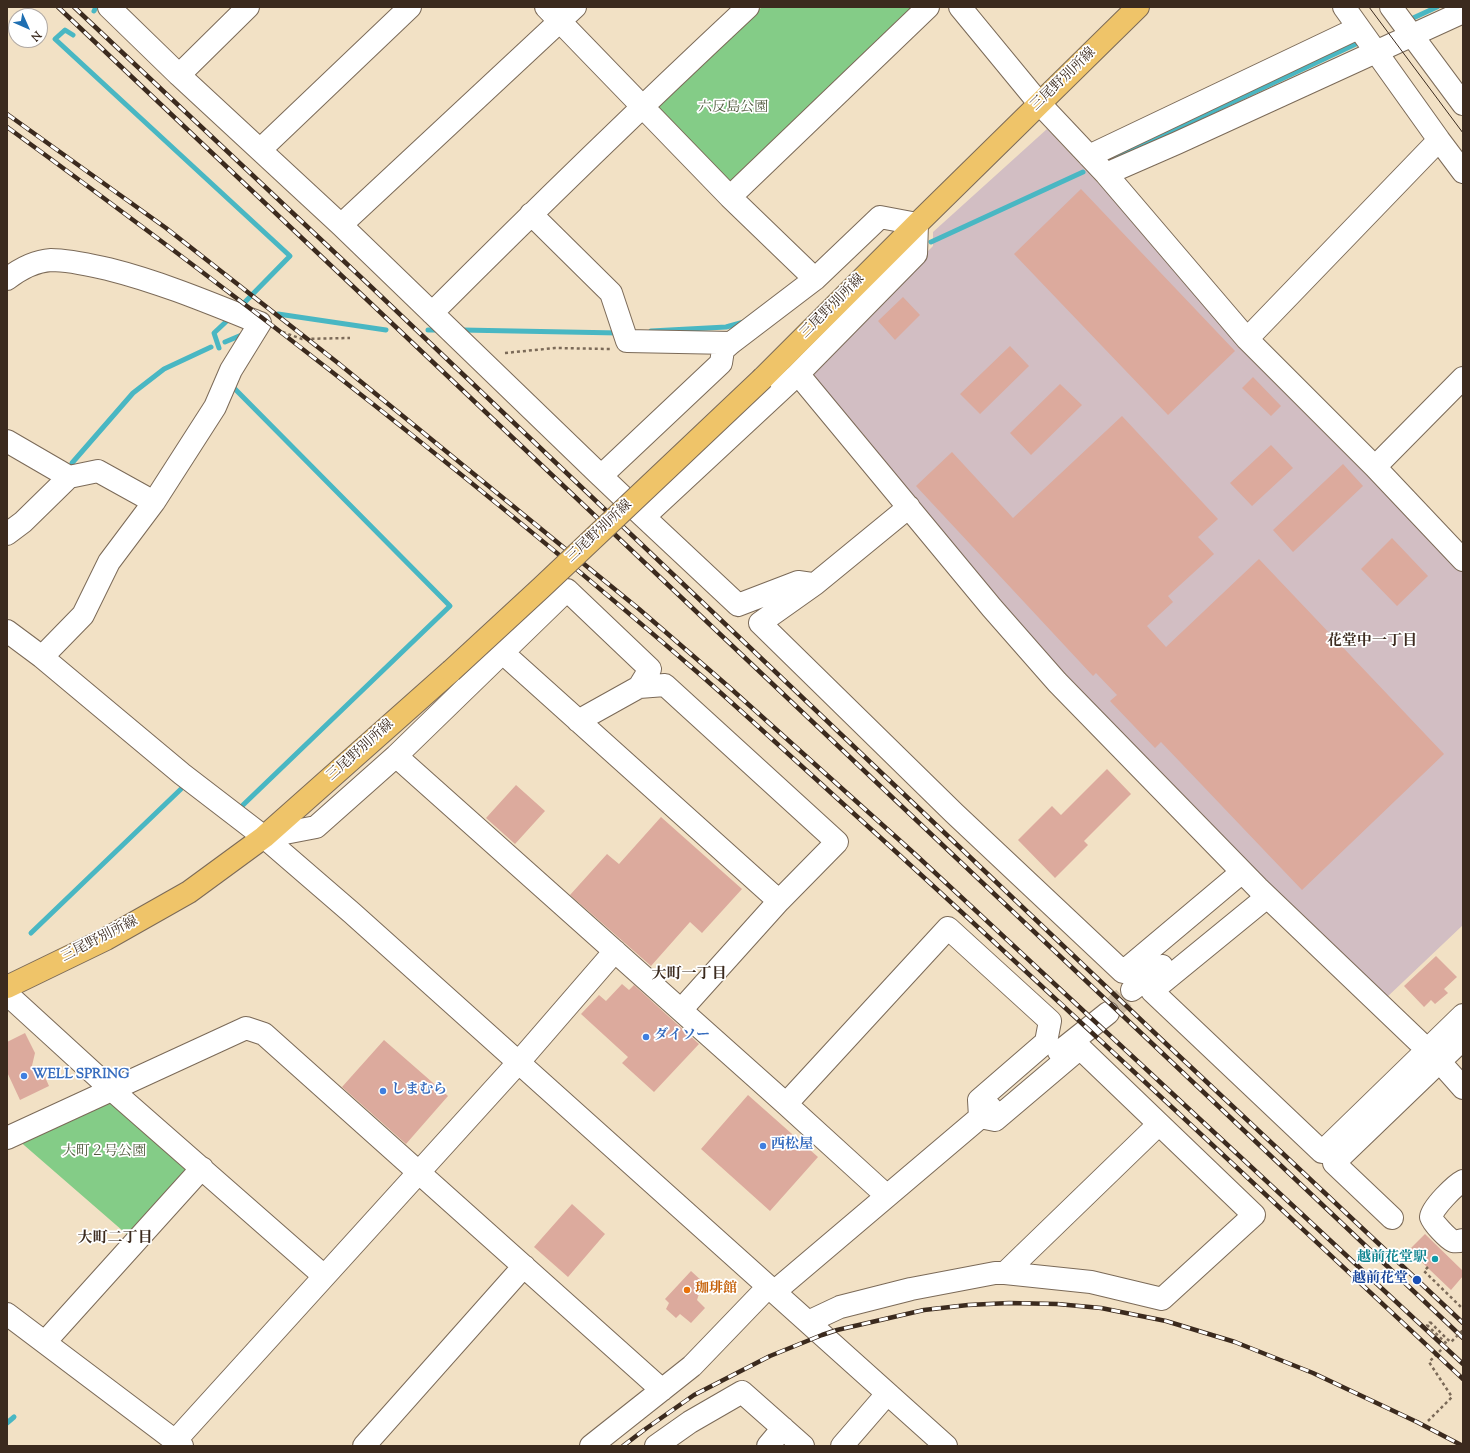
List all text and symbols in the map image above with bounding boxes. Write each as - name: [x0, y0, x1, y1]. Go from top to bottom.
- north arrow: [8, 8, 48, 48]
- text: N: [27, 27, 45, 45]
- street label: 三尾野別所線: [1028, 45, 1100, 115]
- park label: 六反島公園: [698, 101, 768, 117]
- street label: 三尾野別所線: [797, 271, 869, 343]
- street label: 三尾野別所線: [564, 497, 636, 567]
- district label: 花堂中一丁目: [1327, 633, 1417, 651]
- street label: 三尾野別所線: [324, 717, 398, 785]
- street label: 三尾野別所線: [59, 913, 141, 967]
- district label: 大町一丁目: [652, 966, 726, 984]
- place label: ダイソー: [654, 1029, 710, 1045]
- marker: ダイソー: [641, 1032, 651, 1042]
- place label: WELL SPRING: [32, 1068, 129, 1084]
- marker: WELL SPRING: [19, 1071, 29, 1081]
- place label: しまむら: [391, 1083, 447, 1099]
- marker: しまむら: [378, 1086, 388, 1096]
- place label: 西松屋: [771, 1138, 813, 1154]
- marker: 西松屋: [758, 1141, 768, 1151]
- park label: 大町２号公園: [62, 1145, 146, 1161]
- district label: 大町二丁目: [78, 1230, 152, 1248]
- place label: 越前花堂駅: [1357, 1251, 1427, 1267]
- marker: 越前花堂駅: [1430, 1254, 1440, 1264]
- place label: 越前花堂: [1352, 1272, 1408, 1288]
- marker: 越前花堂: [1411, 1274, 1423, 1286]
- place label: 珈琲館: [695, 1282, 737, 1298]
- marker: 珈琲館: [682, 1285, 692, 1295]

